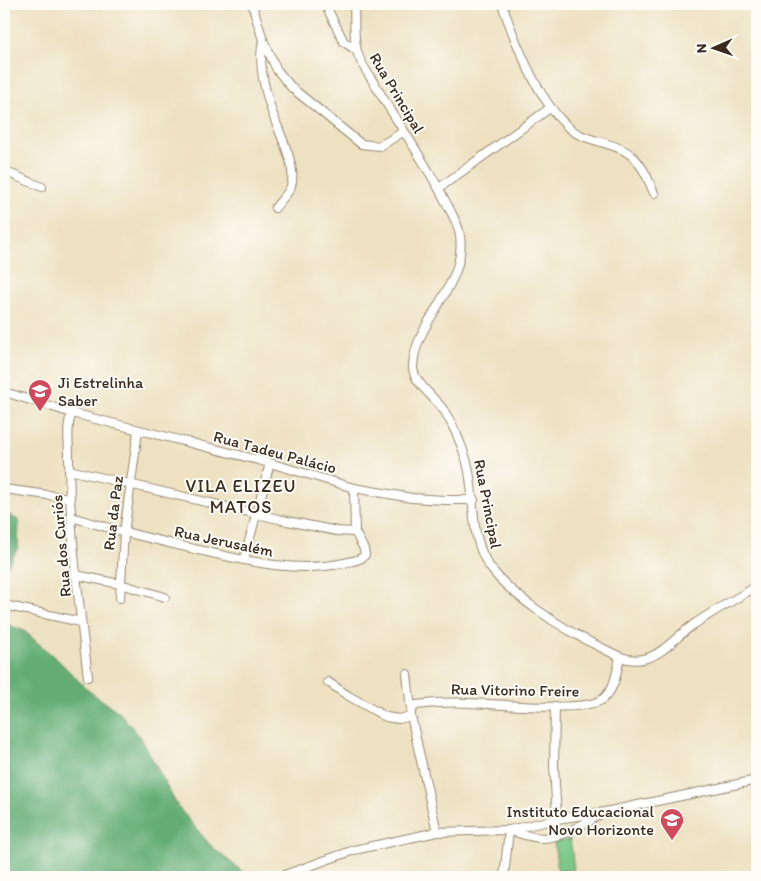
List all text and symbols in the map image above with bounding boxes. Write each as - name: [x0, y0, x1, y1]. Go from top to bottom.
- north arrow: [688, 22, 738, 72]
- text: N: [693, 43, 710, 53]
- street label: Rua Principal: [366, 49, 429, 137]
- place label: Ji Estrelinha Saber: [58, 373, 144, 410]
- school or university icon: Ji Estrelinha Saber: [27, 378, 53, 412]
- street label: Rua Tadeu Palácio: [212, 426, 338, 478]
- street label: Rua Principal: [470, 458, 506, 551]
- street label: Rua da Paz: [99, 474, 127, 551]
- district label: VILA ELIZEU MATOS: [186, 475, 296, 518]
- street label: Rua dos Curiós: [47, 494, 75, 598]
- street label: Rua Jerusalém: [173, 521, 276, 561]
- street label: Rua Vitorino Freire: [451, 679, 580, 701]
- place label: Instituto Educacional Novo Horizonte: [507, 802, 654, 839]
- school or university icon: Instituto Educacional Novo Horizonte: [659, 807, 685, 841]

